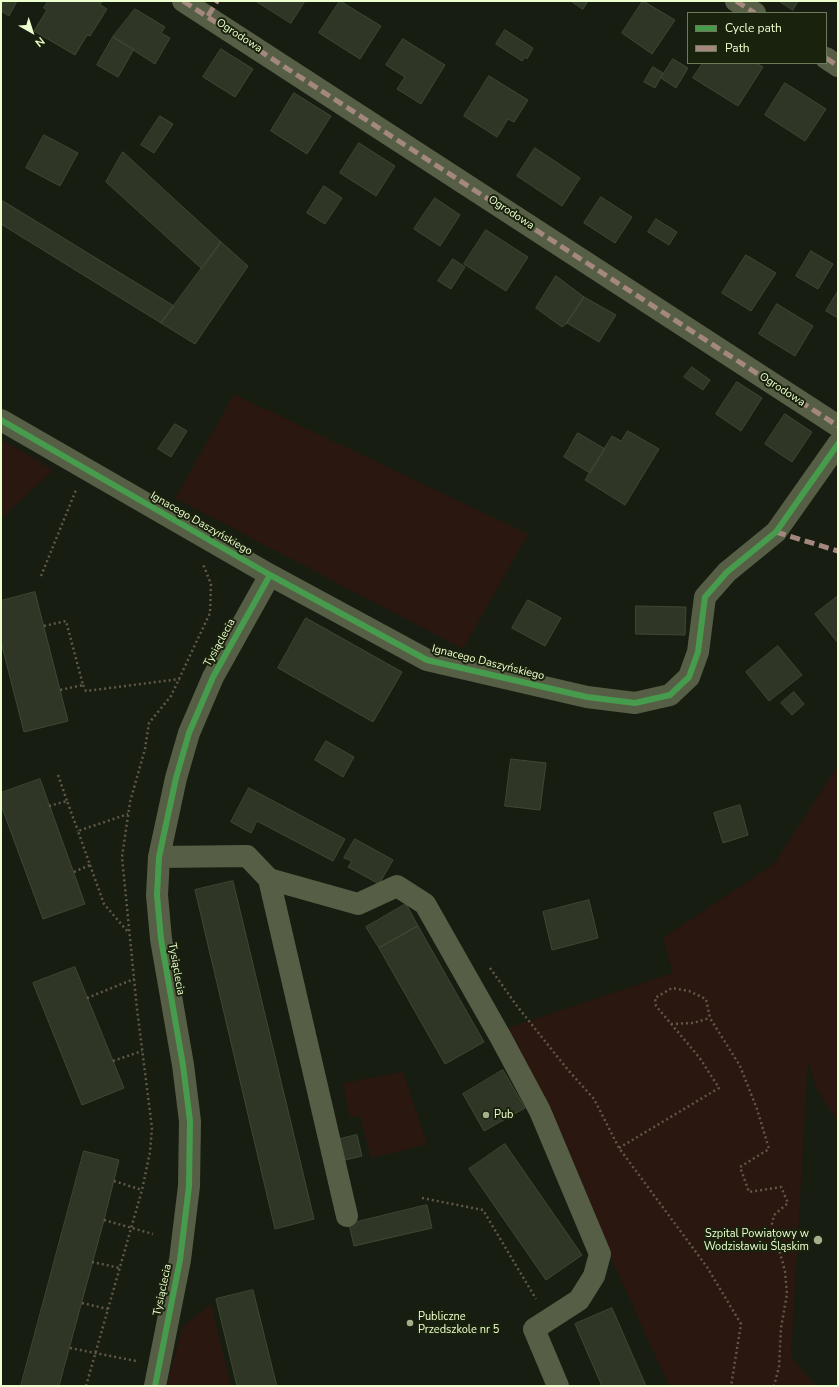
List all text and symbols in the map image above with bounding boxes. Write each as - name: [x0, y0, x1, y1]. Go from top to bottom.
- north arrow: [12, 12, 52, 52]
- legend: [687, 12, 827, 64]
- street label: Ogrodowa: [213, 16, 265, 56]
- text: Cycle path: [725, 20, 782, 36]
- text: N: [32, 33, 48, 50]
- text: Path: [725, 40, 750, 56]
- street label: Ogrodowa: [485, 193, 537, 233]
- street label: Ogrodowa: [756, 370, 808, 410]
- street label: Ignacego Daszyńskiego: [148, 489, 254, 559]
- street label: Tysiąclecia: [201, 617, 239, 669]
- street label: Ignacego Daszyńskiego: [430, 643, 546, 683]
- street label: Tysiąclecia: [165, 942, 187, 996]
- place label: Pub: [494, 1108, 513, 1122]
- marker: Pub: [481, 1110, 491, 1120]
- place label: Szpital Powiatowy w Wodzisławiu Śląskim: [704, 1227, 809, 1253]
- marker: Szpital Powiatowy w Wodzisławiu Śląskim: [812, 1234, 824, 1246]
- street label: Tysiąclecia: [151, 1263, 175, 1317]
- place label: Publiczne Przedszkole nr 5: [418, 1310, 499, 1336]
- marker: Publiczne Przedszkole nr 5: [405, 1318, 415, 1328]

